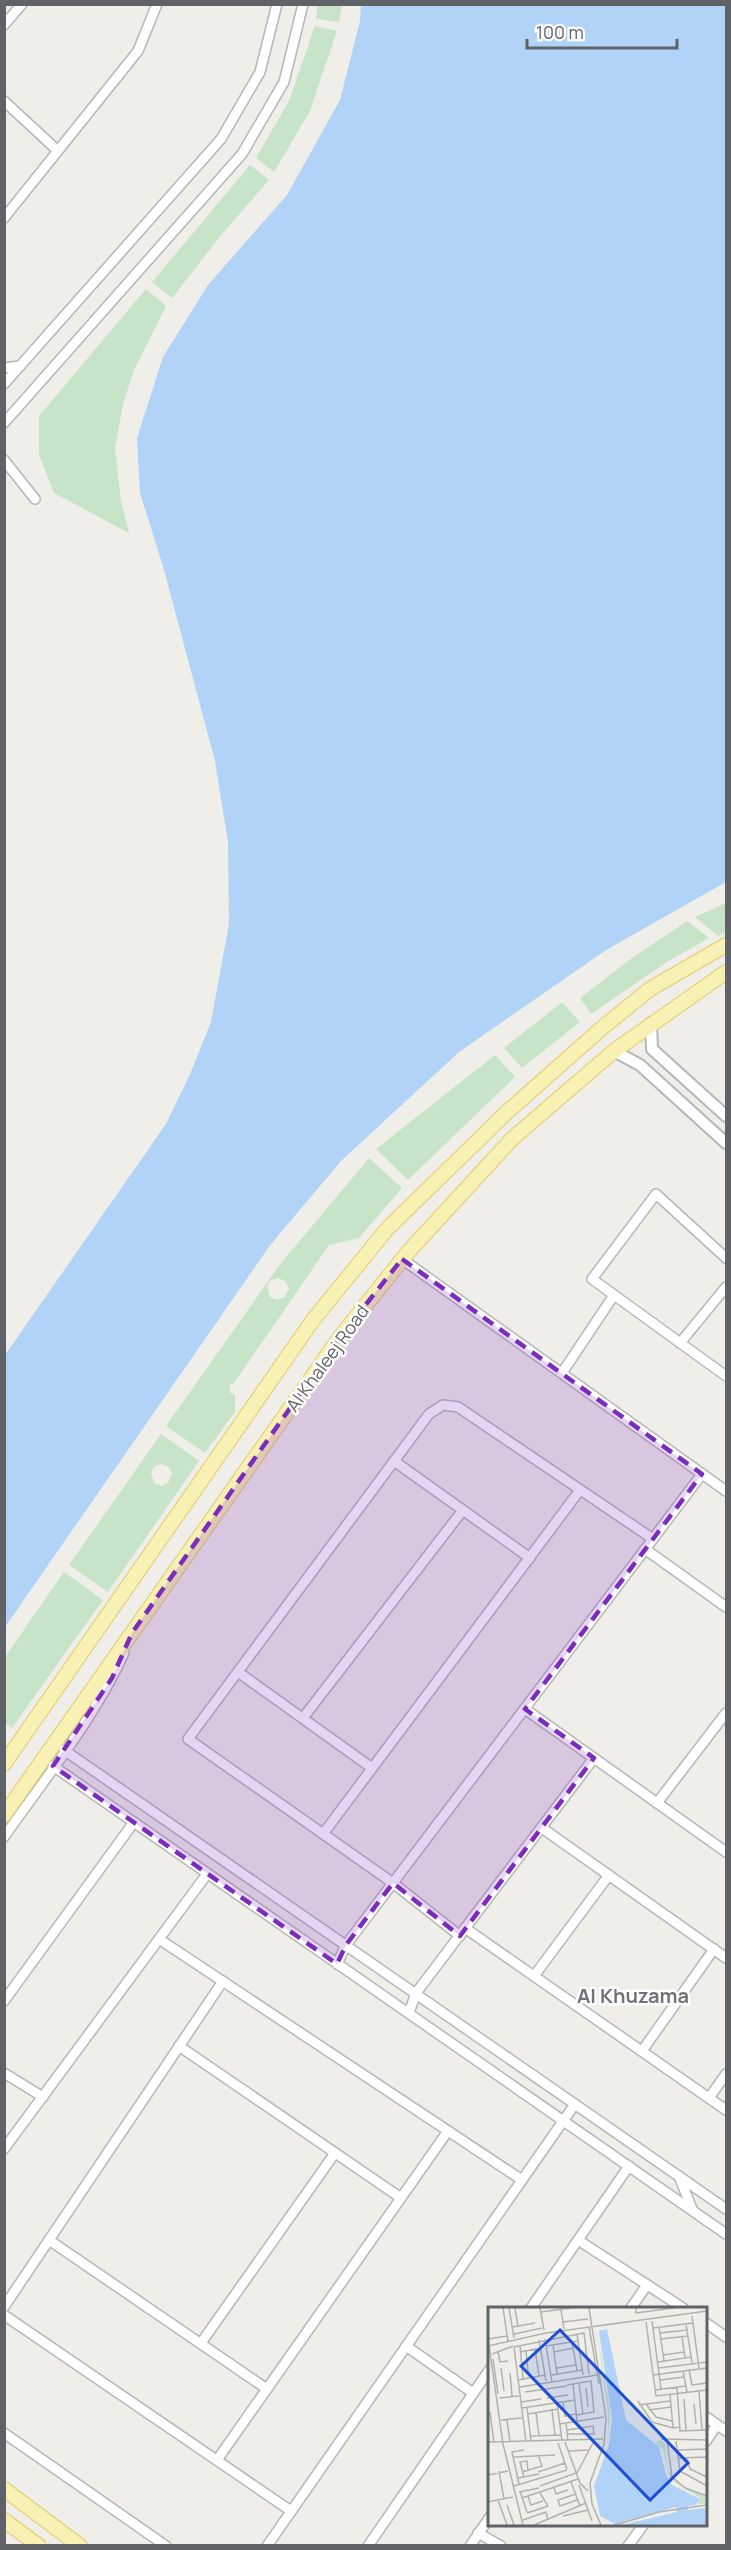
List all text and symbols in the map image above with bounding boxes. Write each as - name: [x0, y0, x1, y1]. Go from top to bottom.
- scale bar: [527, 12, 677, 50]
- text: 100 m: [536, 20, 584, 44]
- street label: Al Khaleej Road: [280, 1300, 374, 1416]
- district label: Al Khuzama: [577, 1982, 689, 2009]
- inset map: [488, 2307, 707, 2526]

